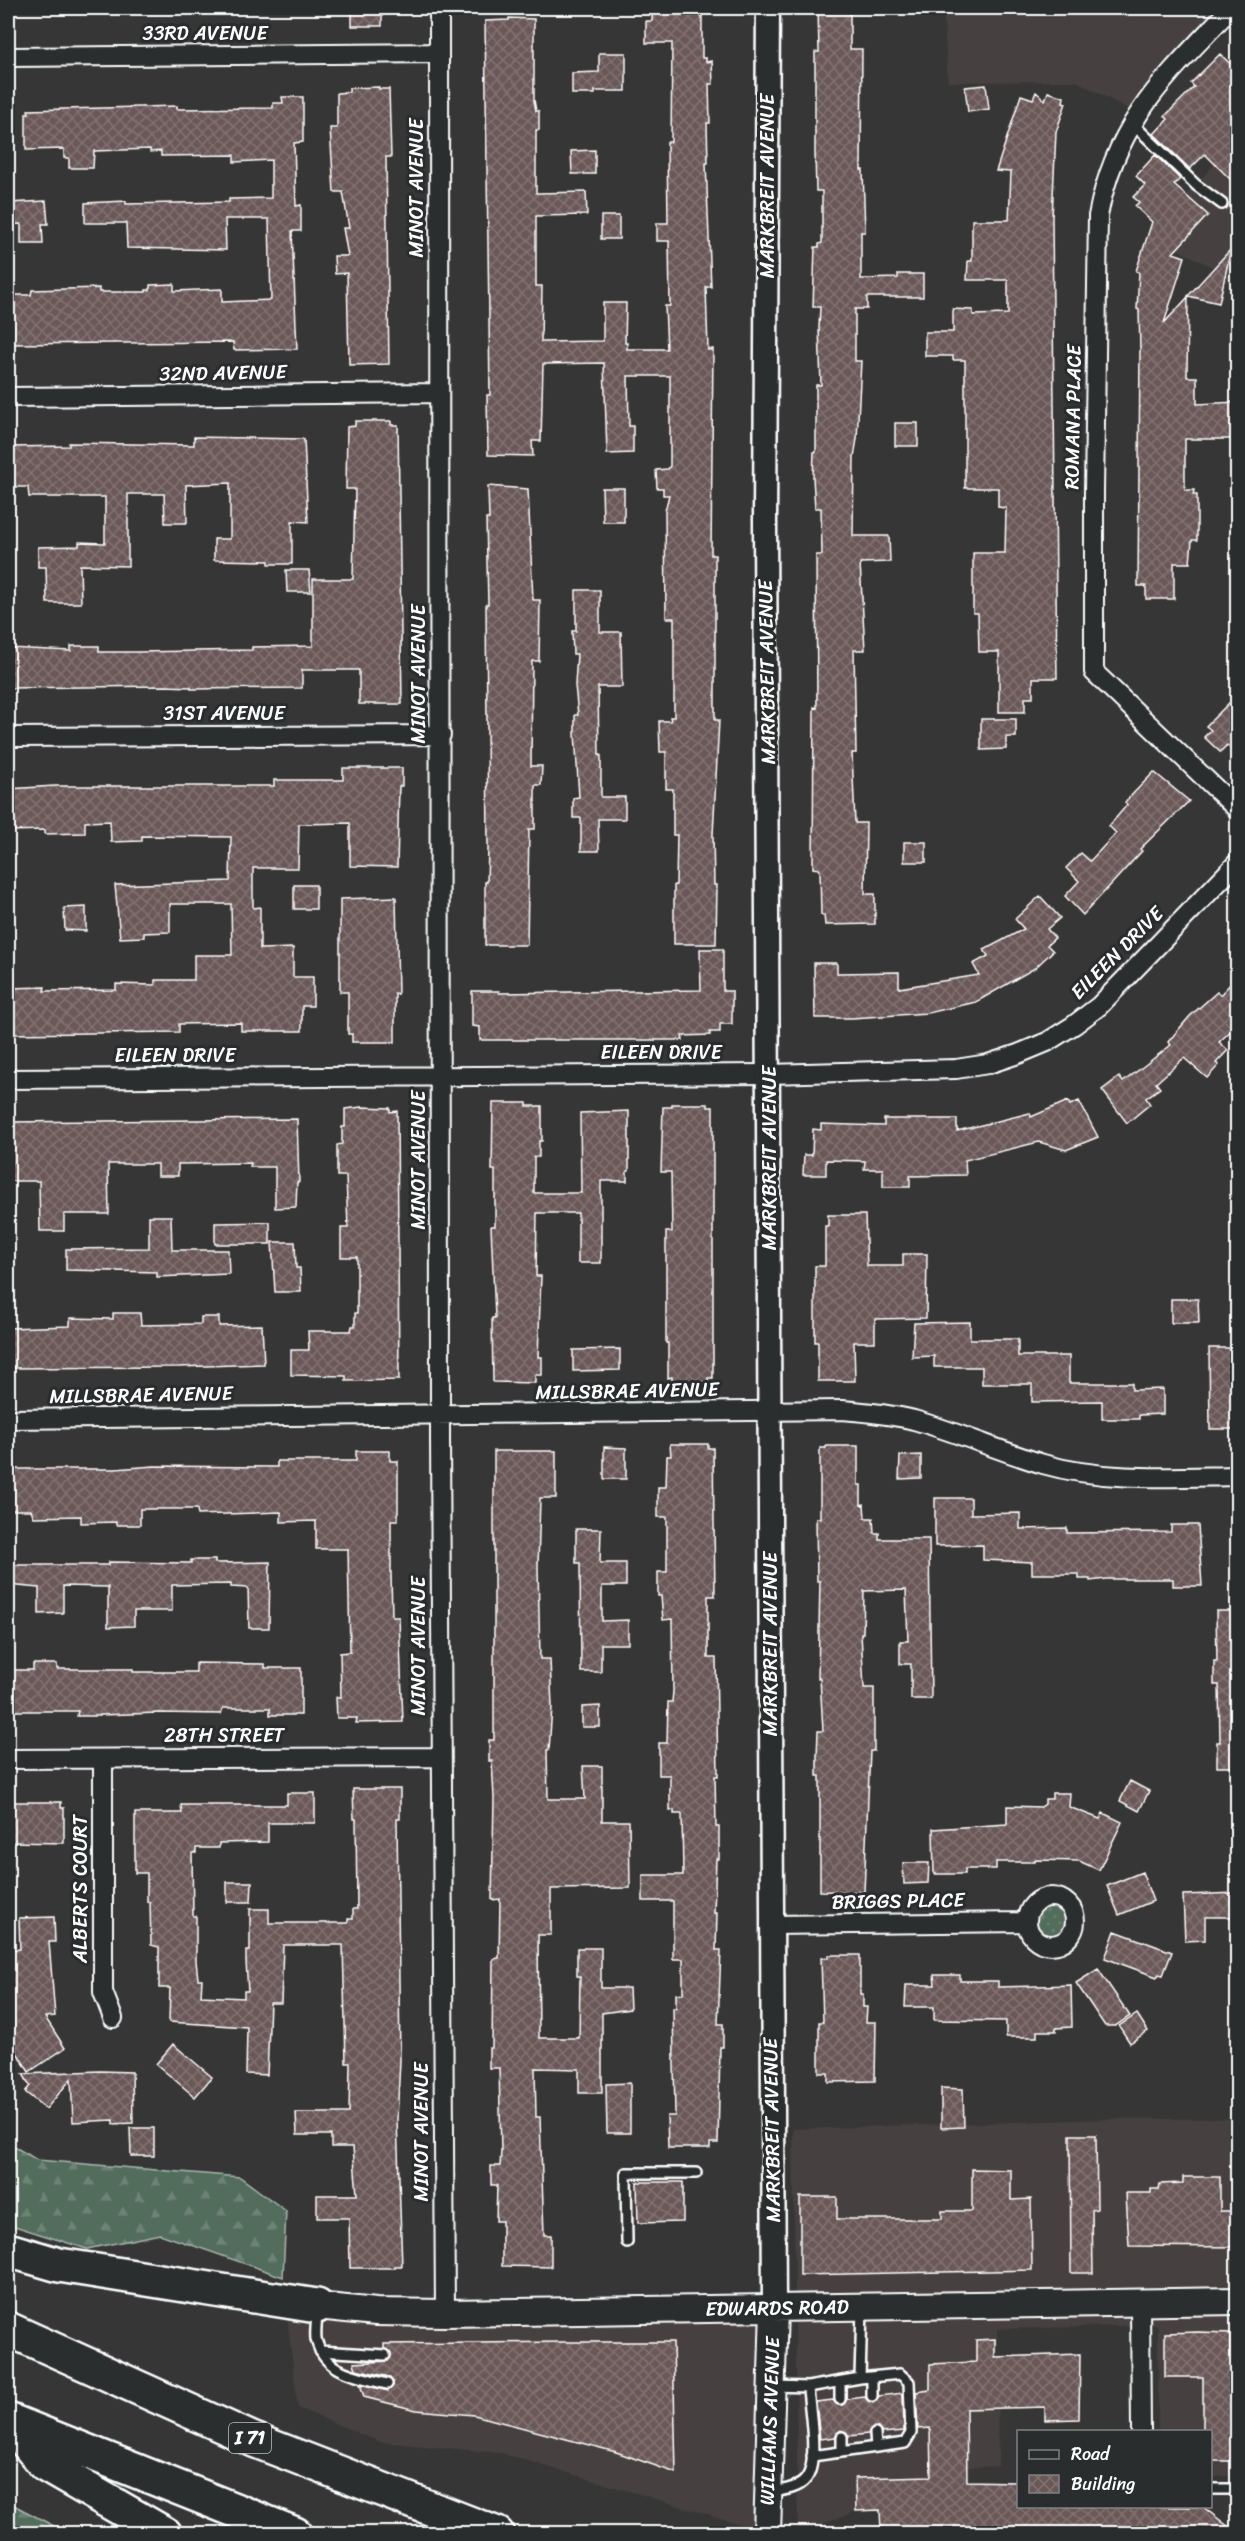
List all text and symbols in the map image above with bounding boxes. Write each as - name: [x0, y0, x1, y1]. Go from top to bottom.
- street label: 33RD AVENUE: [143, 16, 269, 51]
- street label: MARKBREIT AVENUE: [750, 92, 785, 278]
- street label: MINOT AVENUE: [399, 117, 434, 258]
- street label: ROMANA PLACE: [1054, 342, 1092, 490]
- street label: 32ND AVENUE: [159, 354, 289, 392]
- street label: MARKBREIT AVENUE: [748, 577, 786, 765]
- street label: MINOT AVENUE: [401, 603, 436, 744]
- street label: 31ST AVENUE: [163, 696, 287, 731]
- street label: EILEEN DRIVE: [1062, 896, 1174, 1008]
- street label: EILEEN DRIVE: [600, 1035, 723, 1070]
- street label: EILEEN DRIVE: [114, 1038, 237, 1073]
- street label: MARKBREIT AVENUE: [752, 1064, 787, 1250]
- street label: MINOT AVENUE: [401, 1089, 436, 1230]
- street label: MILLSBRAE AVENUE: [535, 1372, 721, 1410]
- street label: MILLSBRAE AVENUE: [49, 1376, 235, 1414]
- street label: MARKBREIT AVENUE: [753, 1550, 788, 1736]
- street label: MINOT AVENUE: [401, 1575, 436, 1716]
- street label: 28TH STREET: [164, 1718, 285, 1753]
- street label: ALBERTS COURT: [63, 1814, 98, 1964]
- street label: BRIGGS PLACE: [831, 1882, 967, 1920]
- street label: MARKBREIT AVENUE: [753, 2035, 791, 2223]
- street label: MINOT AVENUE: [404, 2061, 439, 2202]
- street label: EDWARDS ROAD: [705, 2289, 849, 2327]
- street label: WILLIAMS AVENUE: [750, 2334, 791, 2506]
- road number: I 71: [229, 2423, 271, 2453]
- legend: [1017, 2430, 1212, 2508]
- text: Road: [1071, 2438, 1111, 2470]
- text: Building: [1071, 2468, 1135, 2500]

